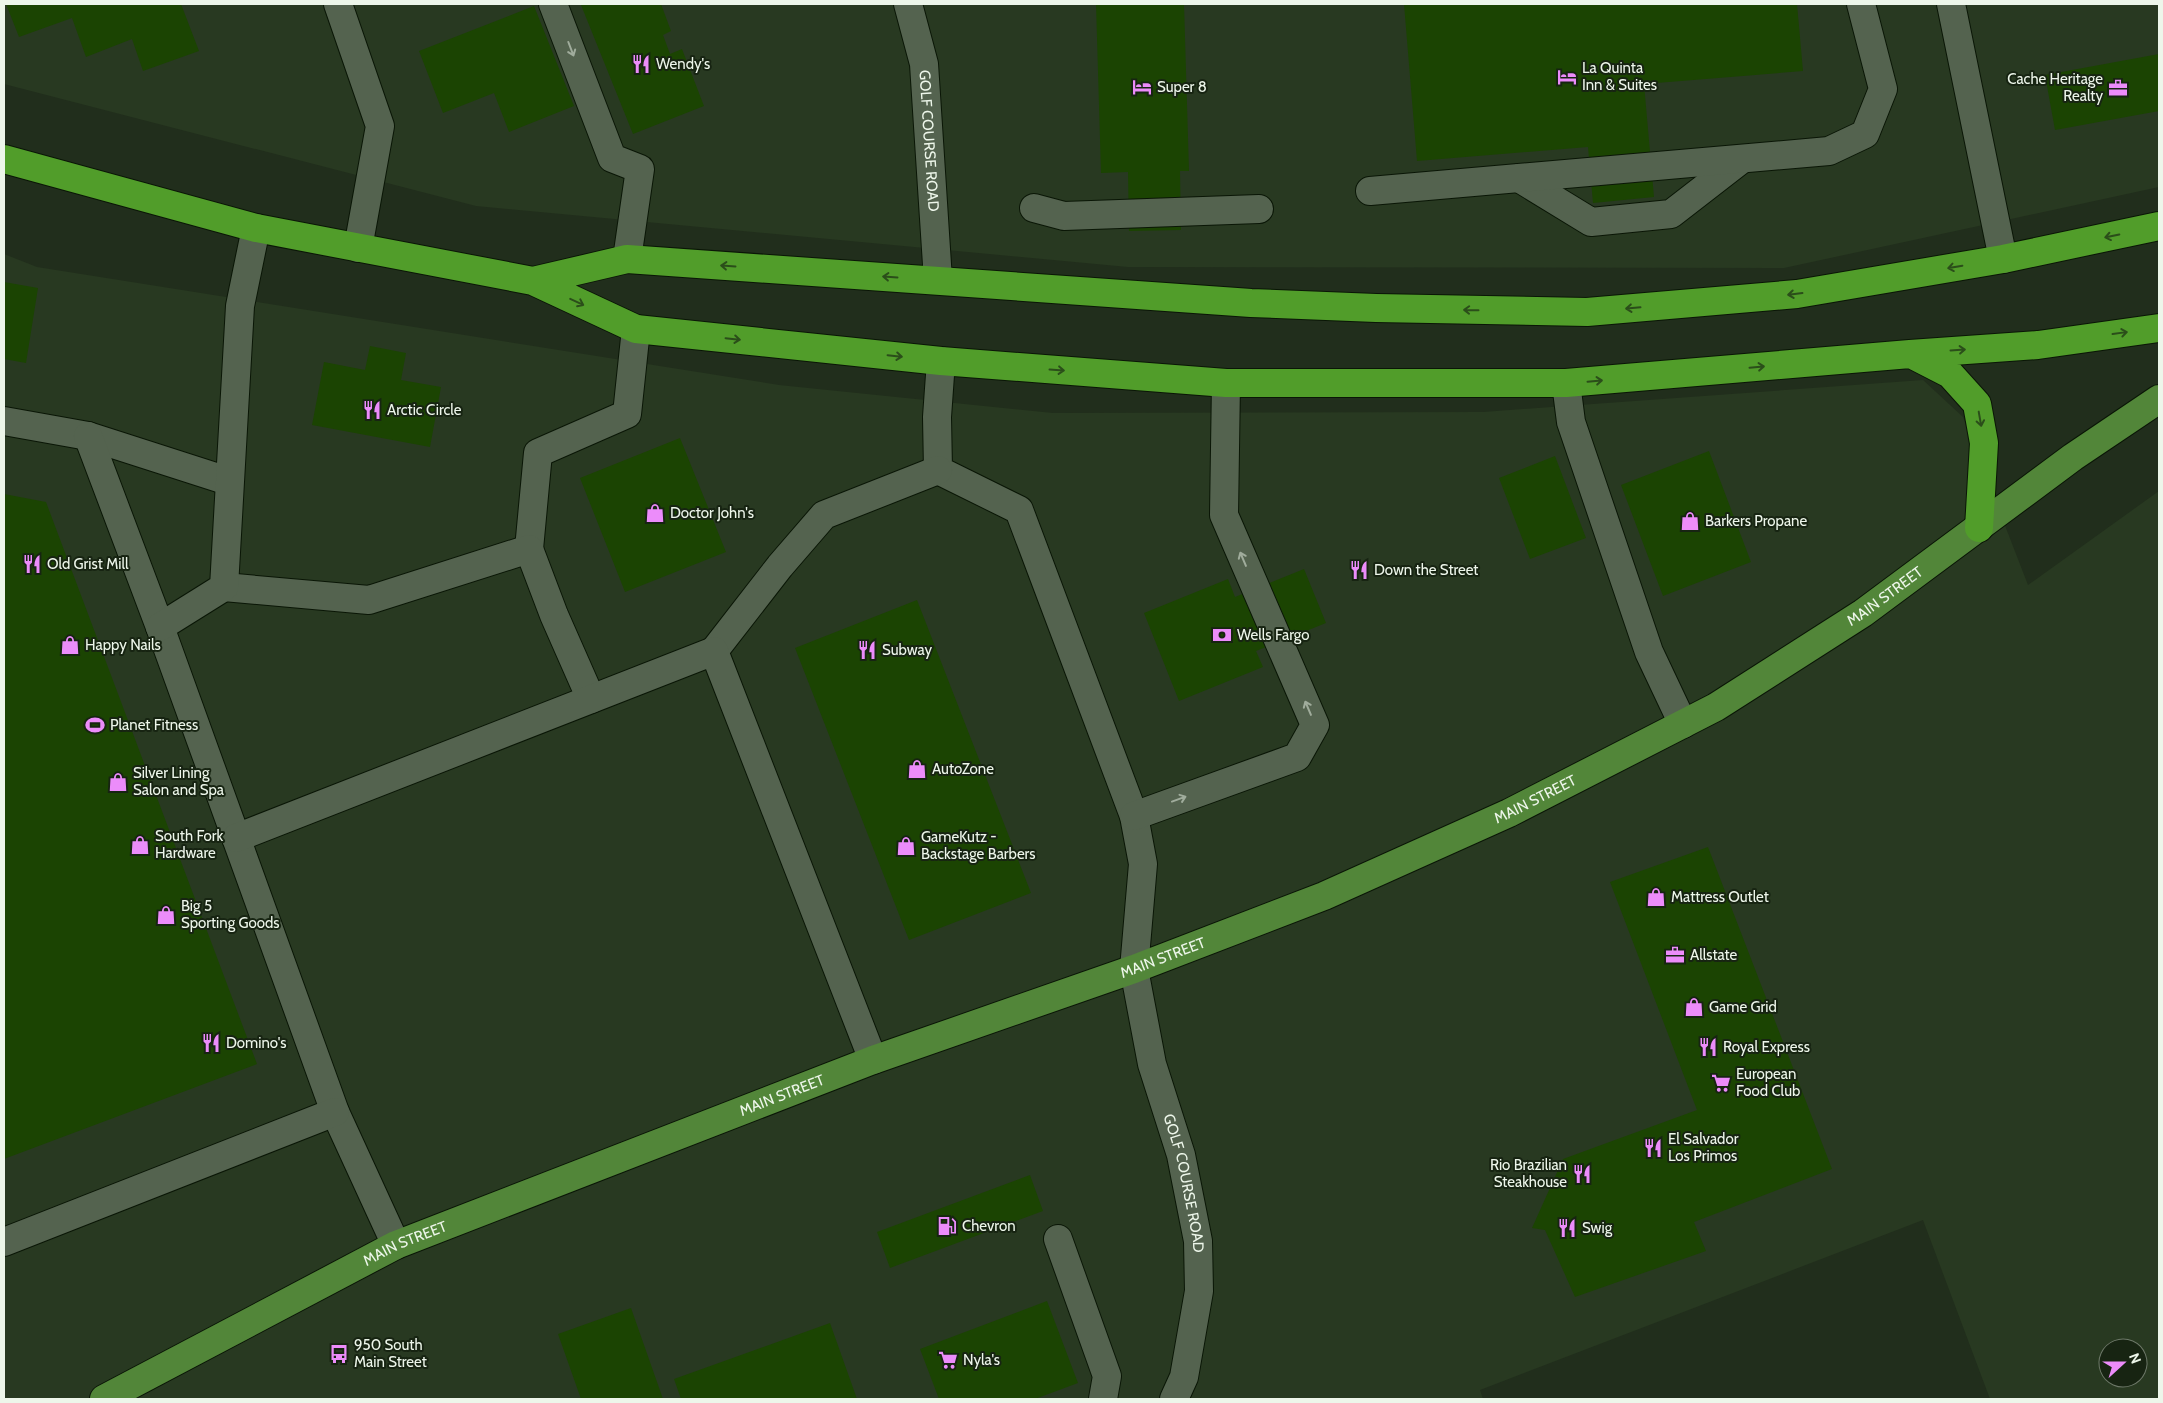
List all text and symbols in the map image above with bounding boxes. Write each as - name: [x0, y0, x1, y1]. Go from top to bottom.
- one-way arrow: [567, 42, 576, 57]
- restaurant icon: Wendy's: [630, 53, 652, 75]
- place label: Wendy's: [656, 55, 710, 73]
- place label: La Quinta Inn & Suites: [1582, 59, 1657, 94]
- hotel icon: La Quinta Inn & Suites: [1556, 66, 1578, 88]
- street label: GOLF COURSE ROAD: [915, 69, 943, 212]
- place label: Cache Heritage Realty: [2007, 70, 2103, 105]
- hotel icon: Super 8: [1131, 76, 1153, 98]
- office icon: Cache Heritage Realty: [2107, 77, 2129, 99]
- place label: Super 8: [1157, 78, 1207, 96]
- one-way arrow: [2104, 232, 2120, 242]
- one-way arrow: [720, 261, 736, 271]
- one-way arrow: [1948, 263, 1964, 273]
- one-way arrow: [882, 272, 898, 281]
- one-way arrow: [1787, 289, 1803, 299]
- one-way arrow: [569, 298, 584, 307]
- one-way arrow: [1625, 303, 1641, 313]
- one-way arrow: [1463, 305, 1479, 315]
- one-way arrow: [2112, 328, 2128, 338]
- one-way arrow: [725, 335, 741, 344]
- one-way arrow: [1950, 346, 1966, 355]
- one-way arrow: [886, 351, 902, 361]
- one-way arrow: [1748, 362, 1764, 371]
- one-way arrow: [1048, 365, 1064, 375]
- one-way arrow: [1587, 376, 1603, 385]
- restaurant icon: Arctic Circle: [361, 399, 383, 421]
- place label: Arctic Circle: [387, 401, 462, 419]
- one-way arrow: [1976, 411, 1986, 427]
- shop icon: Doctor John's: [644, 502, 666, 524]
- place label: Doctor John's: [670, 504, 754, 522]
- shop icon: Barkers Propane: [1679, 510, 1701, 532]
- place label: Barkers Propane: [1705, 512, 1807, 530]
- one-way arrow: [1238, 552, 1248, 567]
- restaurant icon: Old Grist Mill: [21, 553, 43, 575]
- place label: Old Grist Mill: [47, 555, 129, 573]
- restaurant icon: Down the Street: [1348, 559, 1370, 581]
- place label: Down the Street: [1374, 561, 1478, 579]
- street label: MAIN STREET: [1844, 563, 1926, 630]
- bank icon: Wells Fargo: [1211, 624, 1233, 646]
- place label: Wells Fargo: [1237, 626, 1310, 644]
- shop icon: Happy Nails: [59, 634, 81, 656]
- place label: Happy Nails: [85, 636, 161, 654]
- restaurant icon: Subway: [856, 639, 878, 661]
- place label: Subway: [882, 641, 932, 659]
- one-way arrow: [1302, 701, 1312, 716]
- sports icon: Planet Fitness: [84, 714, 106, 736]
- place label: Planet Fitness: [110, 716, 198, 734]
- shop icon: AutoZone: [906, 758, 928, 780]
- place label: AutoZone: [932, 760, 994, 778]
- place label: Silver Lining Salon and Spa: [133, 764, 225, 799]
- shop icon: Silver Lining Salon and Spa: [107, 771, 129, 793]
- street label: MAIN STREET: [1491, 771, 1579, 827]
- one-way arrow: [1171, 794, 1187, 803]
- place label: South Fork Hardware: [155, 827, 224, 862]
- place label: GameKutz - Backstage Barbers: [921, 828, 1036, 863]
- shop icon: South Fork Hardware: [129, 834, 151, 856]
- shop icon: GameKutz - Backstage Barbers: [895, 835, 917, 857]
- shop icon: Mattress Outlet: [1645, 886, 1667, 908]
- place label: Mattress Outlet: [1671, 888, 1769, 906]
- place label: Big 5 Sporting Goods: [181, 897, 280, 932]
- shop icon: Big 5 Sporting Goods: [155, 904, 177, 926]
- street label: MAIN STREET: [1118, 933, 1208, 982]
- office icon: Allstate: [1664, 944, 1686, 966]
- place label: Allstate: [1690, 946, 1738, 964]
- shop icon: Game Grid: [1683, 996, 1705, 1018]
- place label: Game Grid: [1709, 998, 1777, 1016]
- restaurant icon: Domino's: [200, 1032, 222, 1054]
- place label: Domino's: [226, 1034, 286, 1052]
- restaurant icon: Royal Express: [1697, 1036, 1719, 1058]
- place label: Royal Express: [1723, 1038, 1810, 1056]
- place label: European Food Club: [1736, 1065, 1800, 1100]
- street label: MAIN STREET: [737, 1071, 827, 1120]
- supermarket icon: European Food Club: [1710, 1072, 1732, 1094]
- street label: GOLF COURSE ROAD: [1159, 1111, 1207, 1253]
- place label: El Salvador Los Primos: [1668, 1130, 1739, 1165]
- restaurant icon: El Salvador Los Primos: [1642, 1137, 1664, 1159]
- place label: Rio Brazilian Steakhouse: [1490, 1156, 1567, 1191]
- restaurant icon: Rio Brazilian Steakhouse: [1571, 1163, 1593, 1185]
- fuel station icon: Chevron: [936, 1215, 958, 1237]
- street label: MAIN STREET: [360, 1217, 449, 1270]
- place label: Chevron: [962, 1217, 1016, 1235]
- restaurant icon: Swig: [1556, 1217, 1578, 1239]
- place label: Swig: [1582, 1219, 1613, 1237]
- place label: 950 South Main Street: [354, 1336, 427, 1371]
- north arrow: [2098, 1338, 2148, 1388]
- bus stop icon: 950 South Main Street: [328, 1343, 350, 1365]
- supermarket icon: Nyla's: [937, 1349, 959, 1371]
- text: N: [2125, 1350, 2145, 1366]
- place label: Nyla's: [963, 1351, 1000, 1369]

